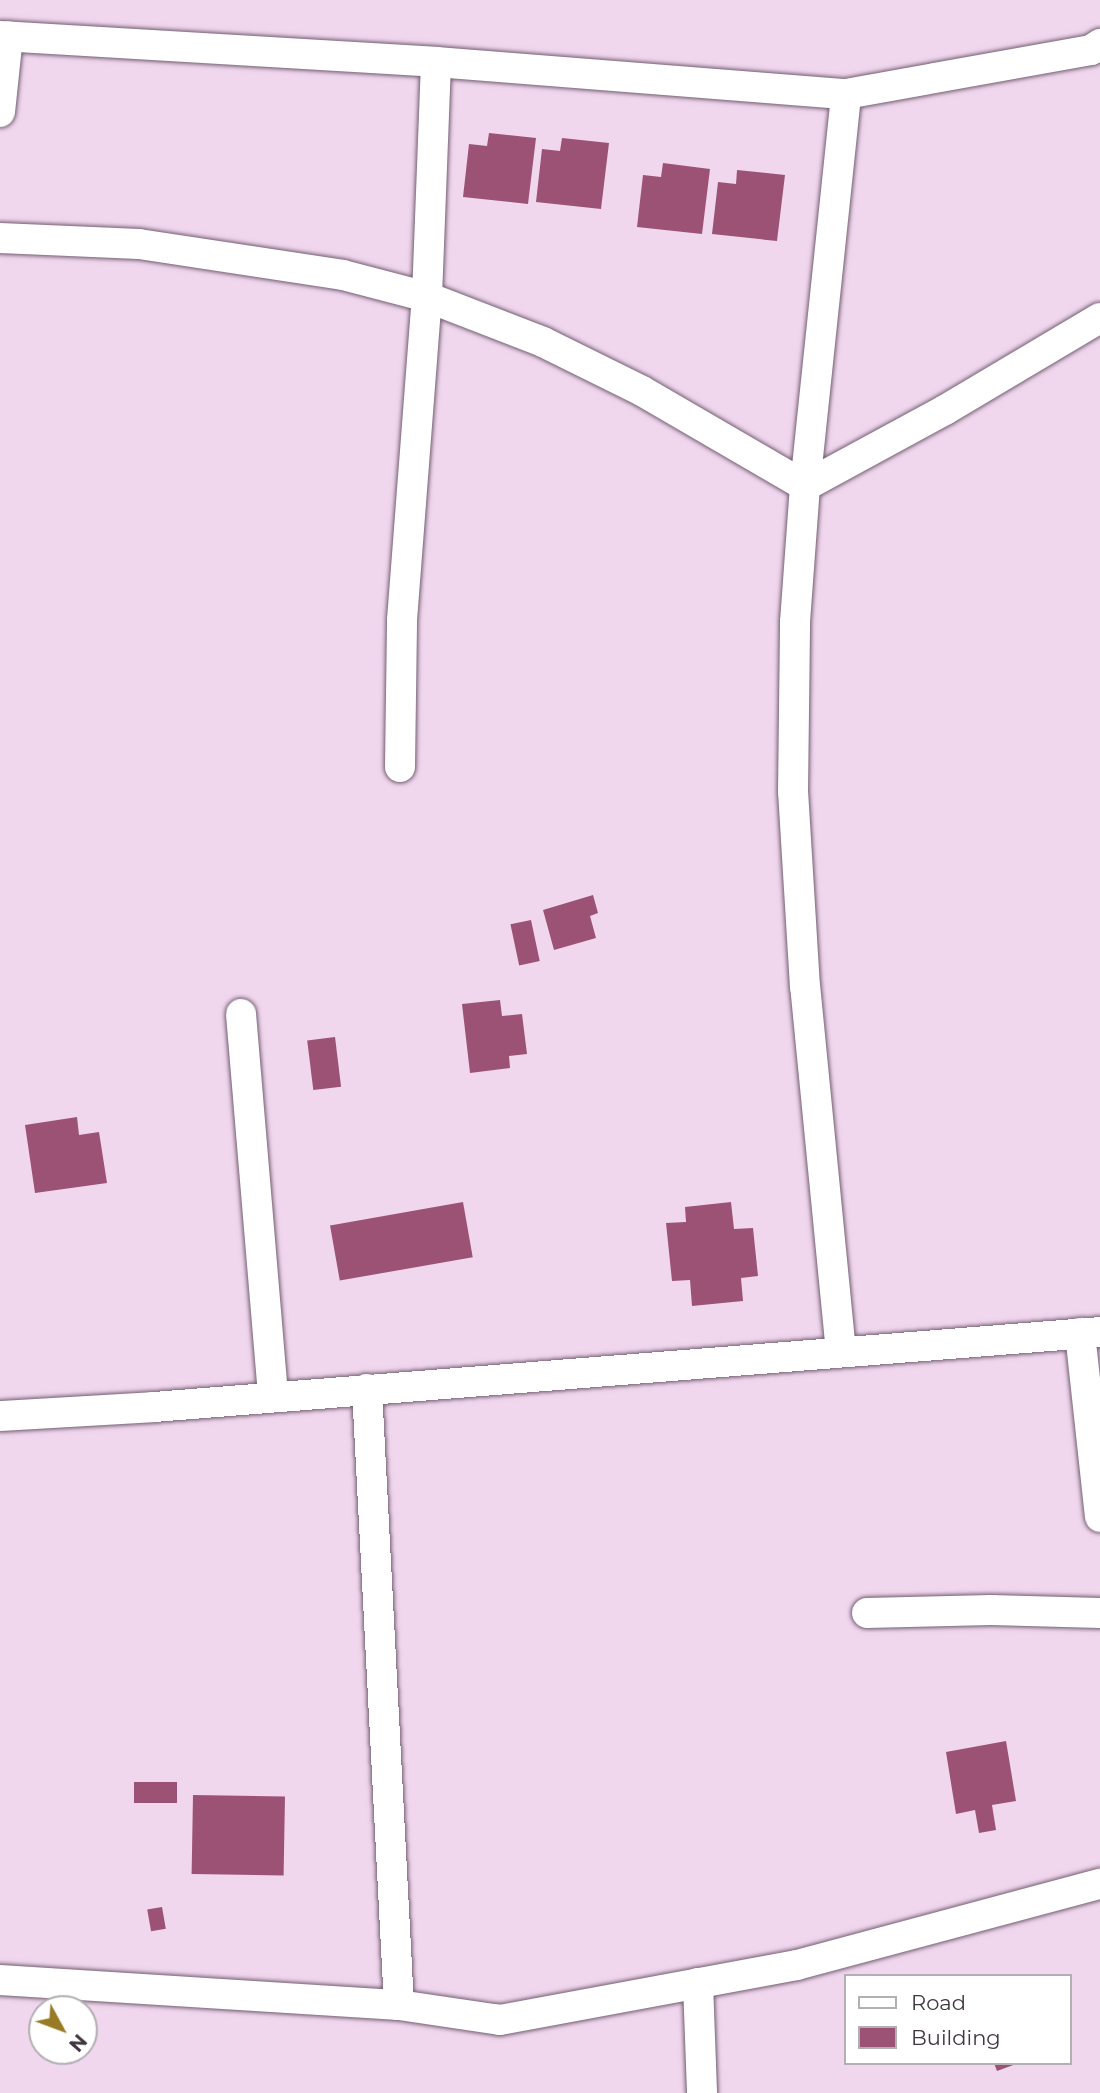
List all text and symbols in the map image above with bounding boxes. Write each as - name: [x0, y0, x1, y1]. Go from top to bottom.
- legend: [844, 1974, 1072, 2065]
- text: Road: [911, 1990, 966, 2015]
- north arrow: [28, 1995, 98, 2065]
- text: Building: [911, 2025, 1001, 2050]
- text: N: [64, 2029, 91, 2056]

